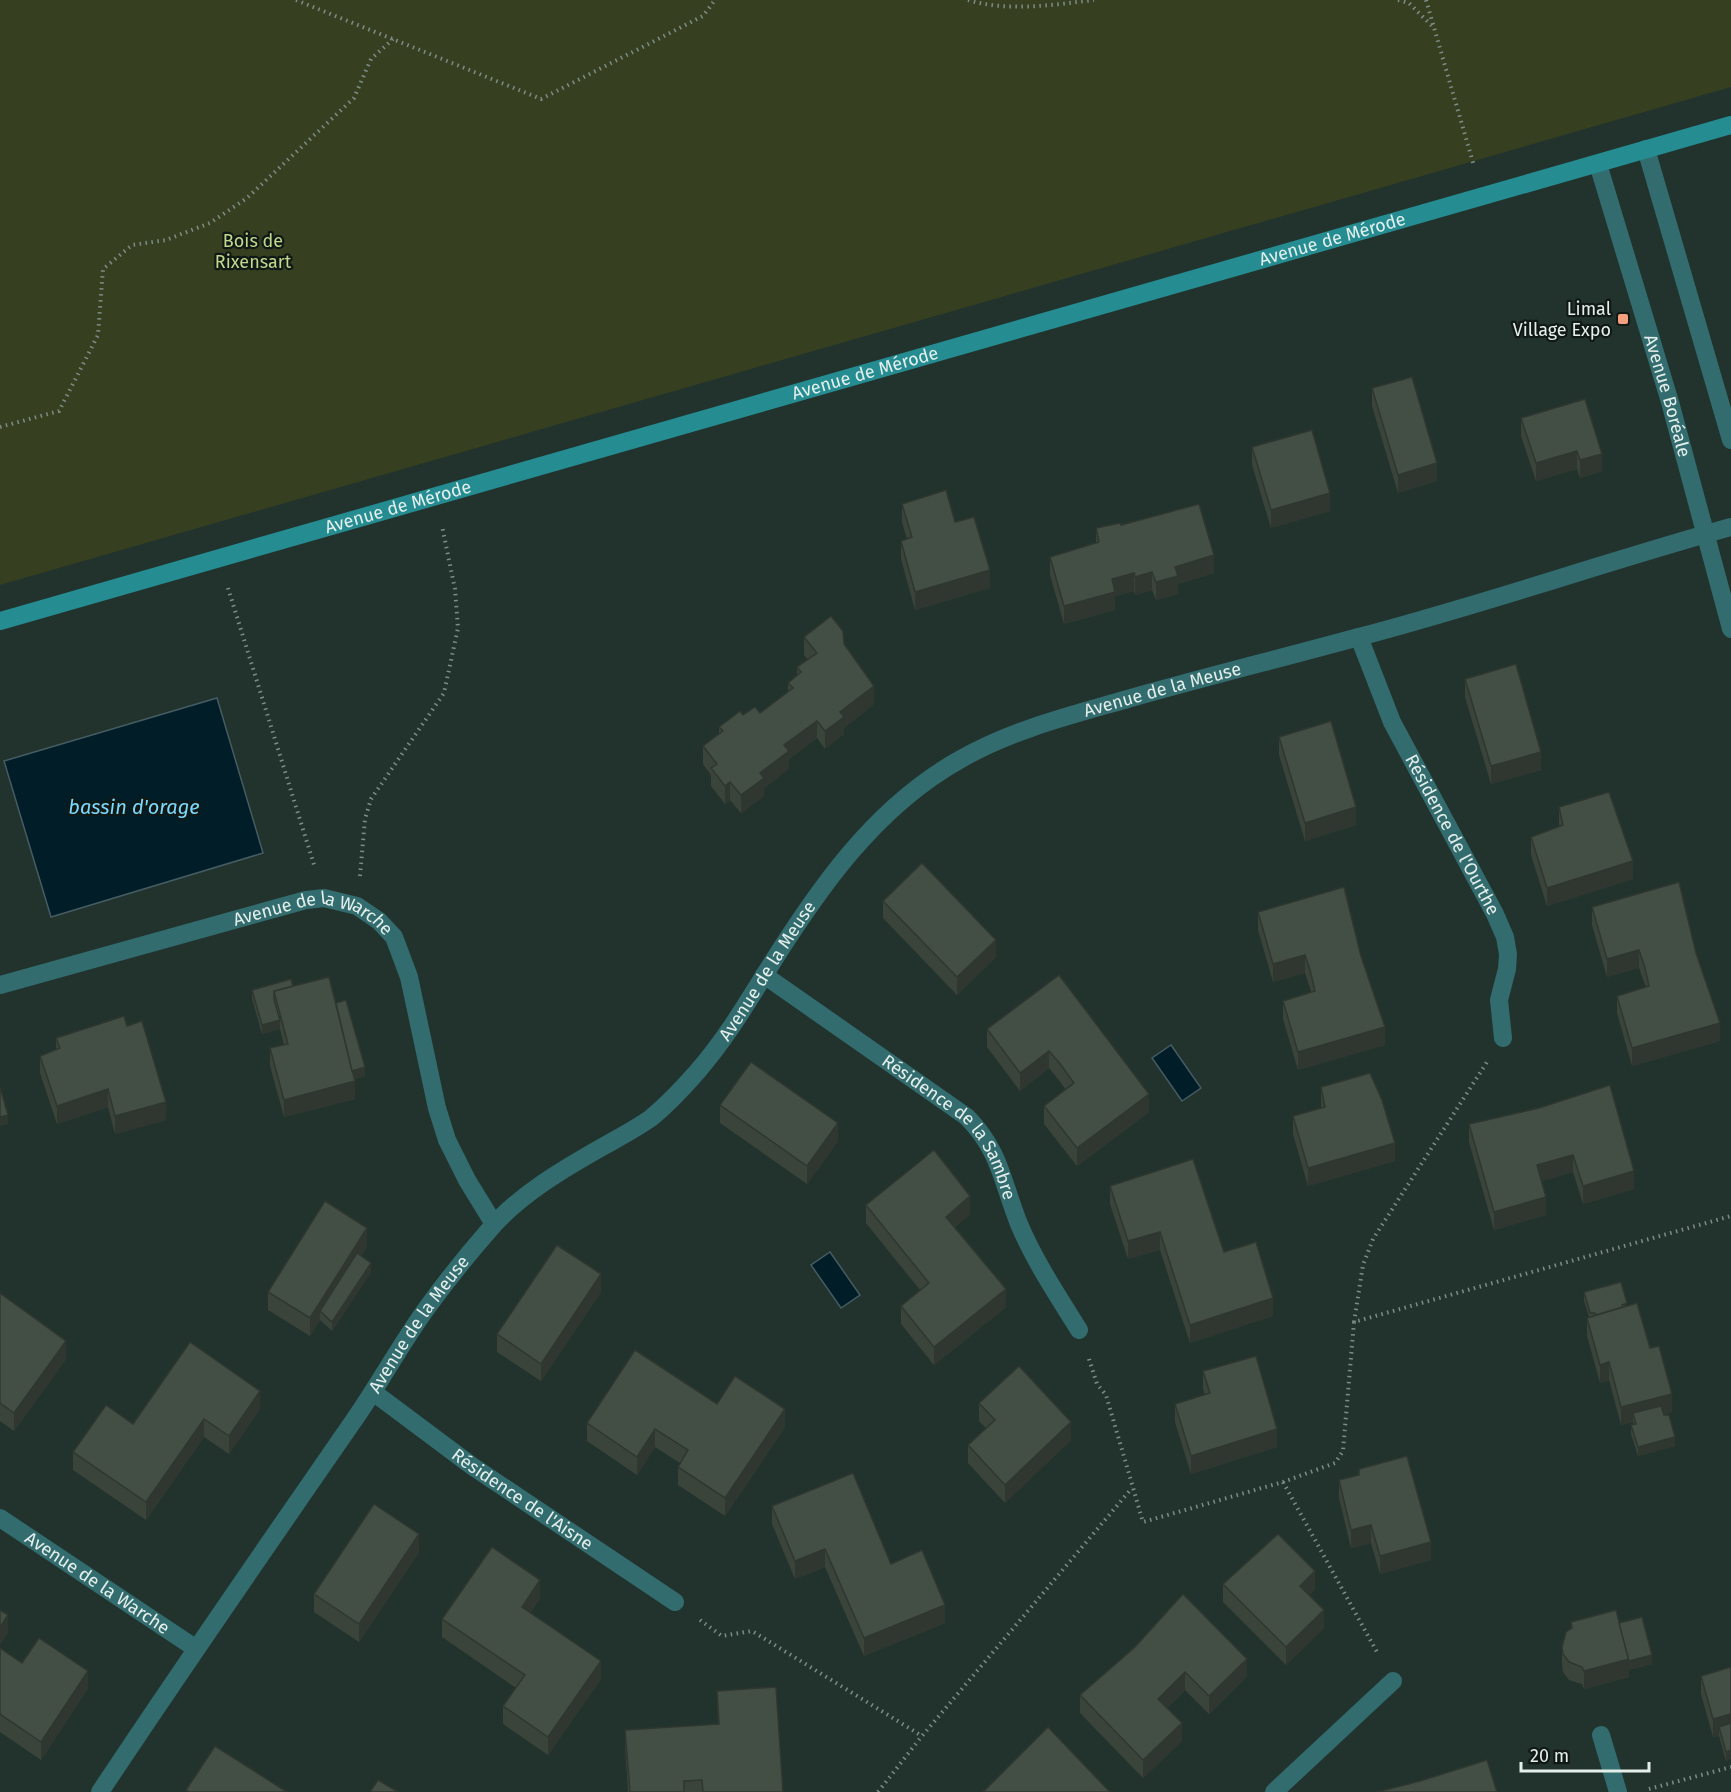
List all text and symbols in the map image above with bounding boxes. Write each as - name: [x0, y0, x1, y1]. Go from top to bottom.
- street label: Avenue de Mérode: [1257, 208, 1408, 271]
- park label: Bois de Rixensart: [215, 230, 292, 273]
- place label: Limal Village Expo: [1513, 298, 1611, 341]
- marker: Limal Village Expo: [1616, 312, 1630, 326]
- street label: Avenue Boréale: [1639, 332, 1695, 460]
- street label: Avenue de Mérode: [789, 342, 941, 405]
- street label: Avenue de Mérode: [322, 476, 474, 538]
- street label: Avenue de la Meuse: [1081, 658, 1243, 722]
- street label: Résidence de l'Ourthe: [1400, 751, 1504, 919]
- water label: bassin d'orage: [68, 795, 200, 819]
- street label: Avenue de la Warche: [231, 887, 398, 940]
- street label: Avenue de la Meuse: [714, 897, 821, 1045]
- street label: Résidence de la Sambre: [878, 1050, 1020, 1203]
- street label: Avenue de la Meuse: [364, 1251, 474, 1397]
- street label: Résidence de l'Aisne: [447, 1444, 597, 1555]
- street label: Avenue de la Warche: [21, 1527, 174, 1639]
- scale bar: [1521, 1735, 1648, 1773]
- text: 20 m: [1530, 1745, 1569, 1767]

